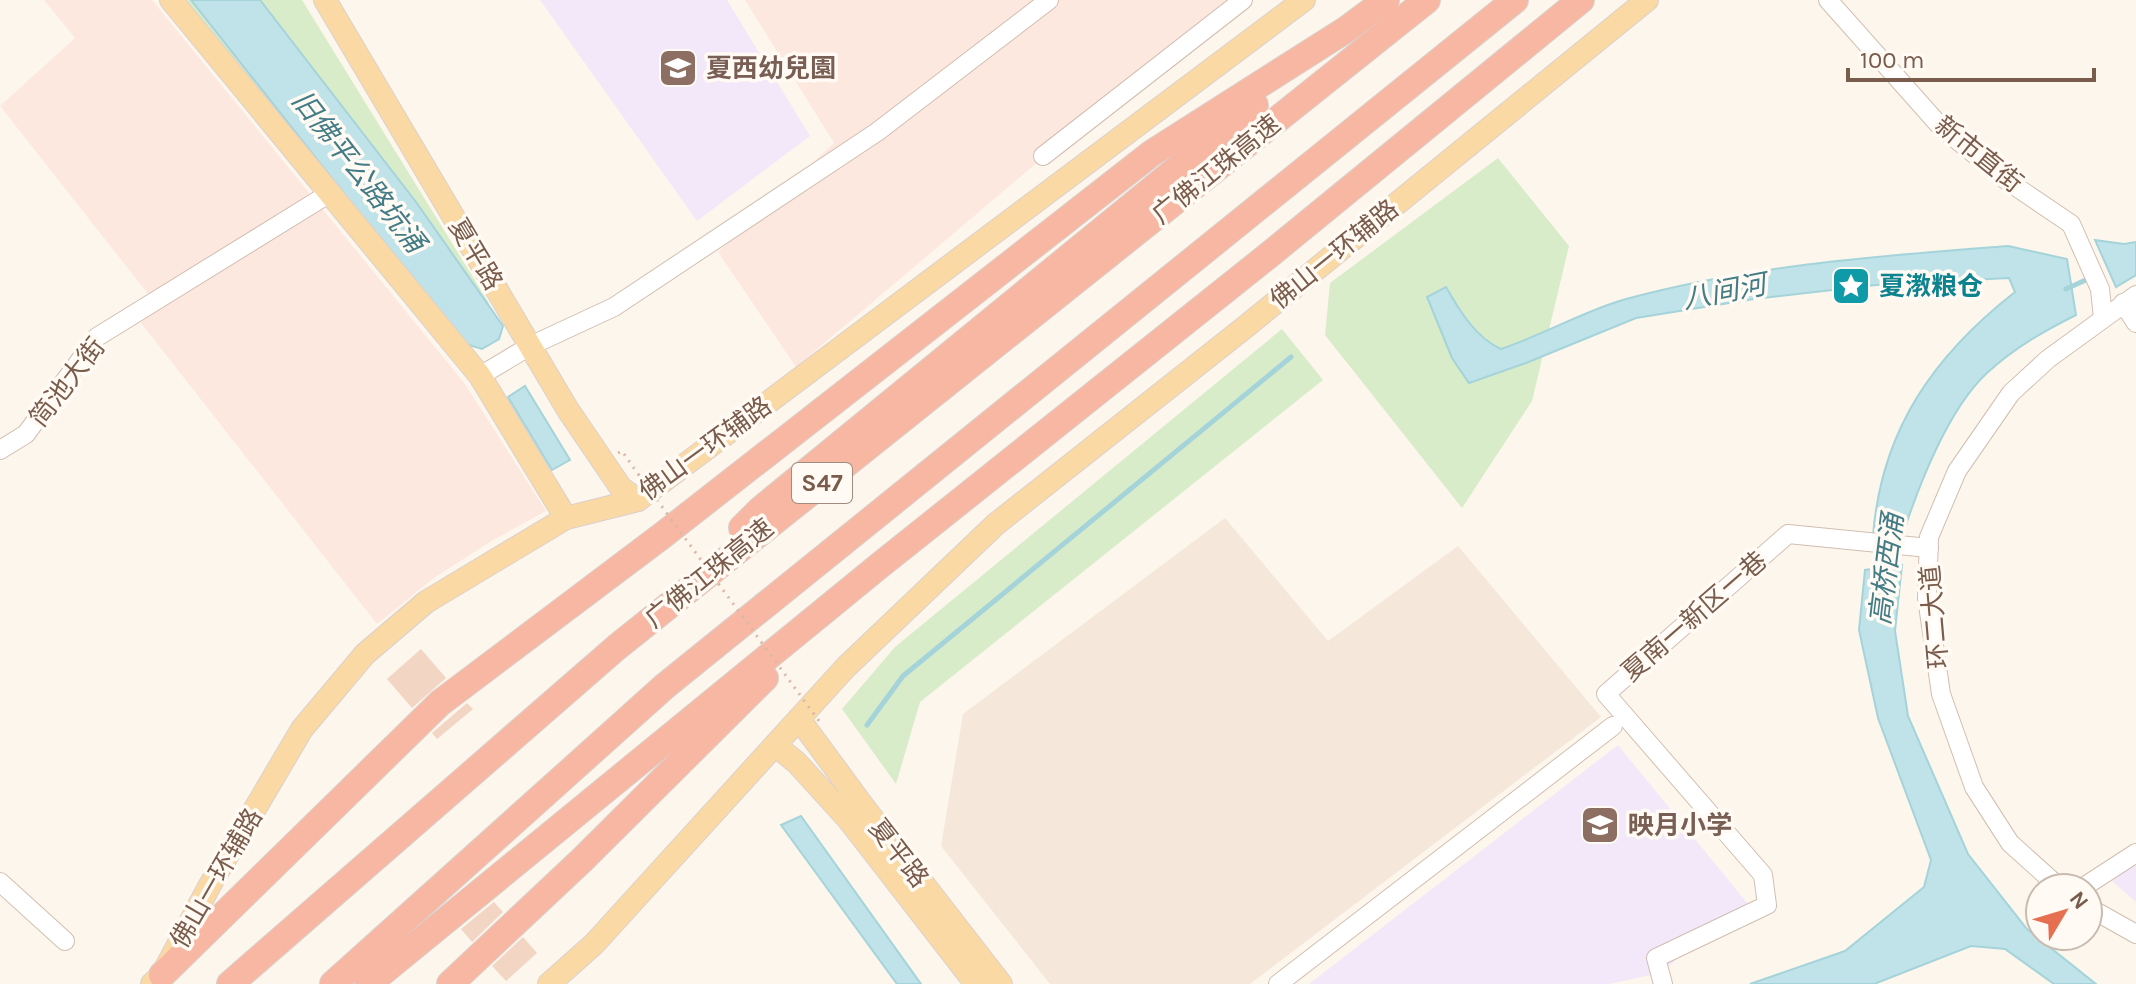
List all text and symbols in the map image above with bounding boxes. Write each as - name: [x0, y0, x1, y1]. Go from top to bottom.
- scale bar: [1848, 32, 2094, 82]
- text: 100 m: [1860, 46, 1925, 74]
- school or university icon: 夏西幼兒園: [657, 47, 699, 89]
- place label: 夏西幼兒園: [706, 53, 836, 84]
- water label: 旧佛平公路坑涌: [285, 84, 434, 261]
- street label: 广佛江珠高速: [1146, 108, 1287, 231]
- street label: 新市直街: [1929, 110, 2029, 199]
- street label: 佛山一环辅路: [1264, 193, 1405, 316]
- street label: 夏平路: [442, 213, 509, 296]
- place icon: 夏漖粮仓: [1830, 265, 1872, 307]
- water label: 八间河: [1680, 266, 1773, 316]
- place label: 夏漖粮仓: [1879, 271, 1983, 302]
- street label: 简池大街: [23, 332, 112, 433]
- street label: 佛山一环辅路: [633, 390, 778, 507]
- road number: S47: [792, 463, 852, 503]
- water label: 高桥西涌: [1863, 508, 1910, 627]
- street label: 广佛江珠高速: [639, 512, 780, 635]
- street label: 夏南一新区一巷: [1615, 545, 1773, 688]
- street label: 环二大道: [1915, 564, 1954, 670]
- street label: 佛山一环辅路: [164, 803, 269, 954]
- school or university icon: 映月小学: [1579, 804, 1621, 846]
- place label: 映月小学: [1628, 810, 1732, 841]
- street label: 夏平路: [862, 813, 935, 894]
- north arrow: [2024, 872, 2104, 952]
- text: N: [2064, 886, 2094, 915]

